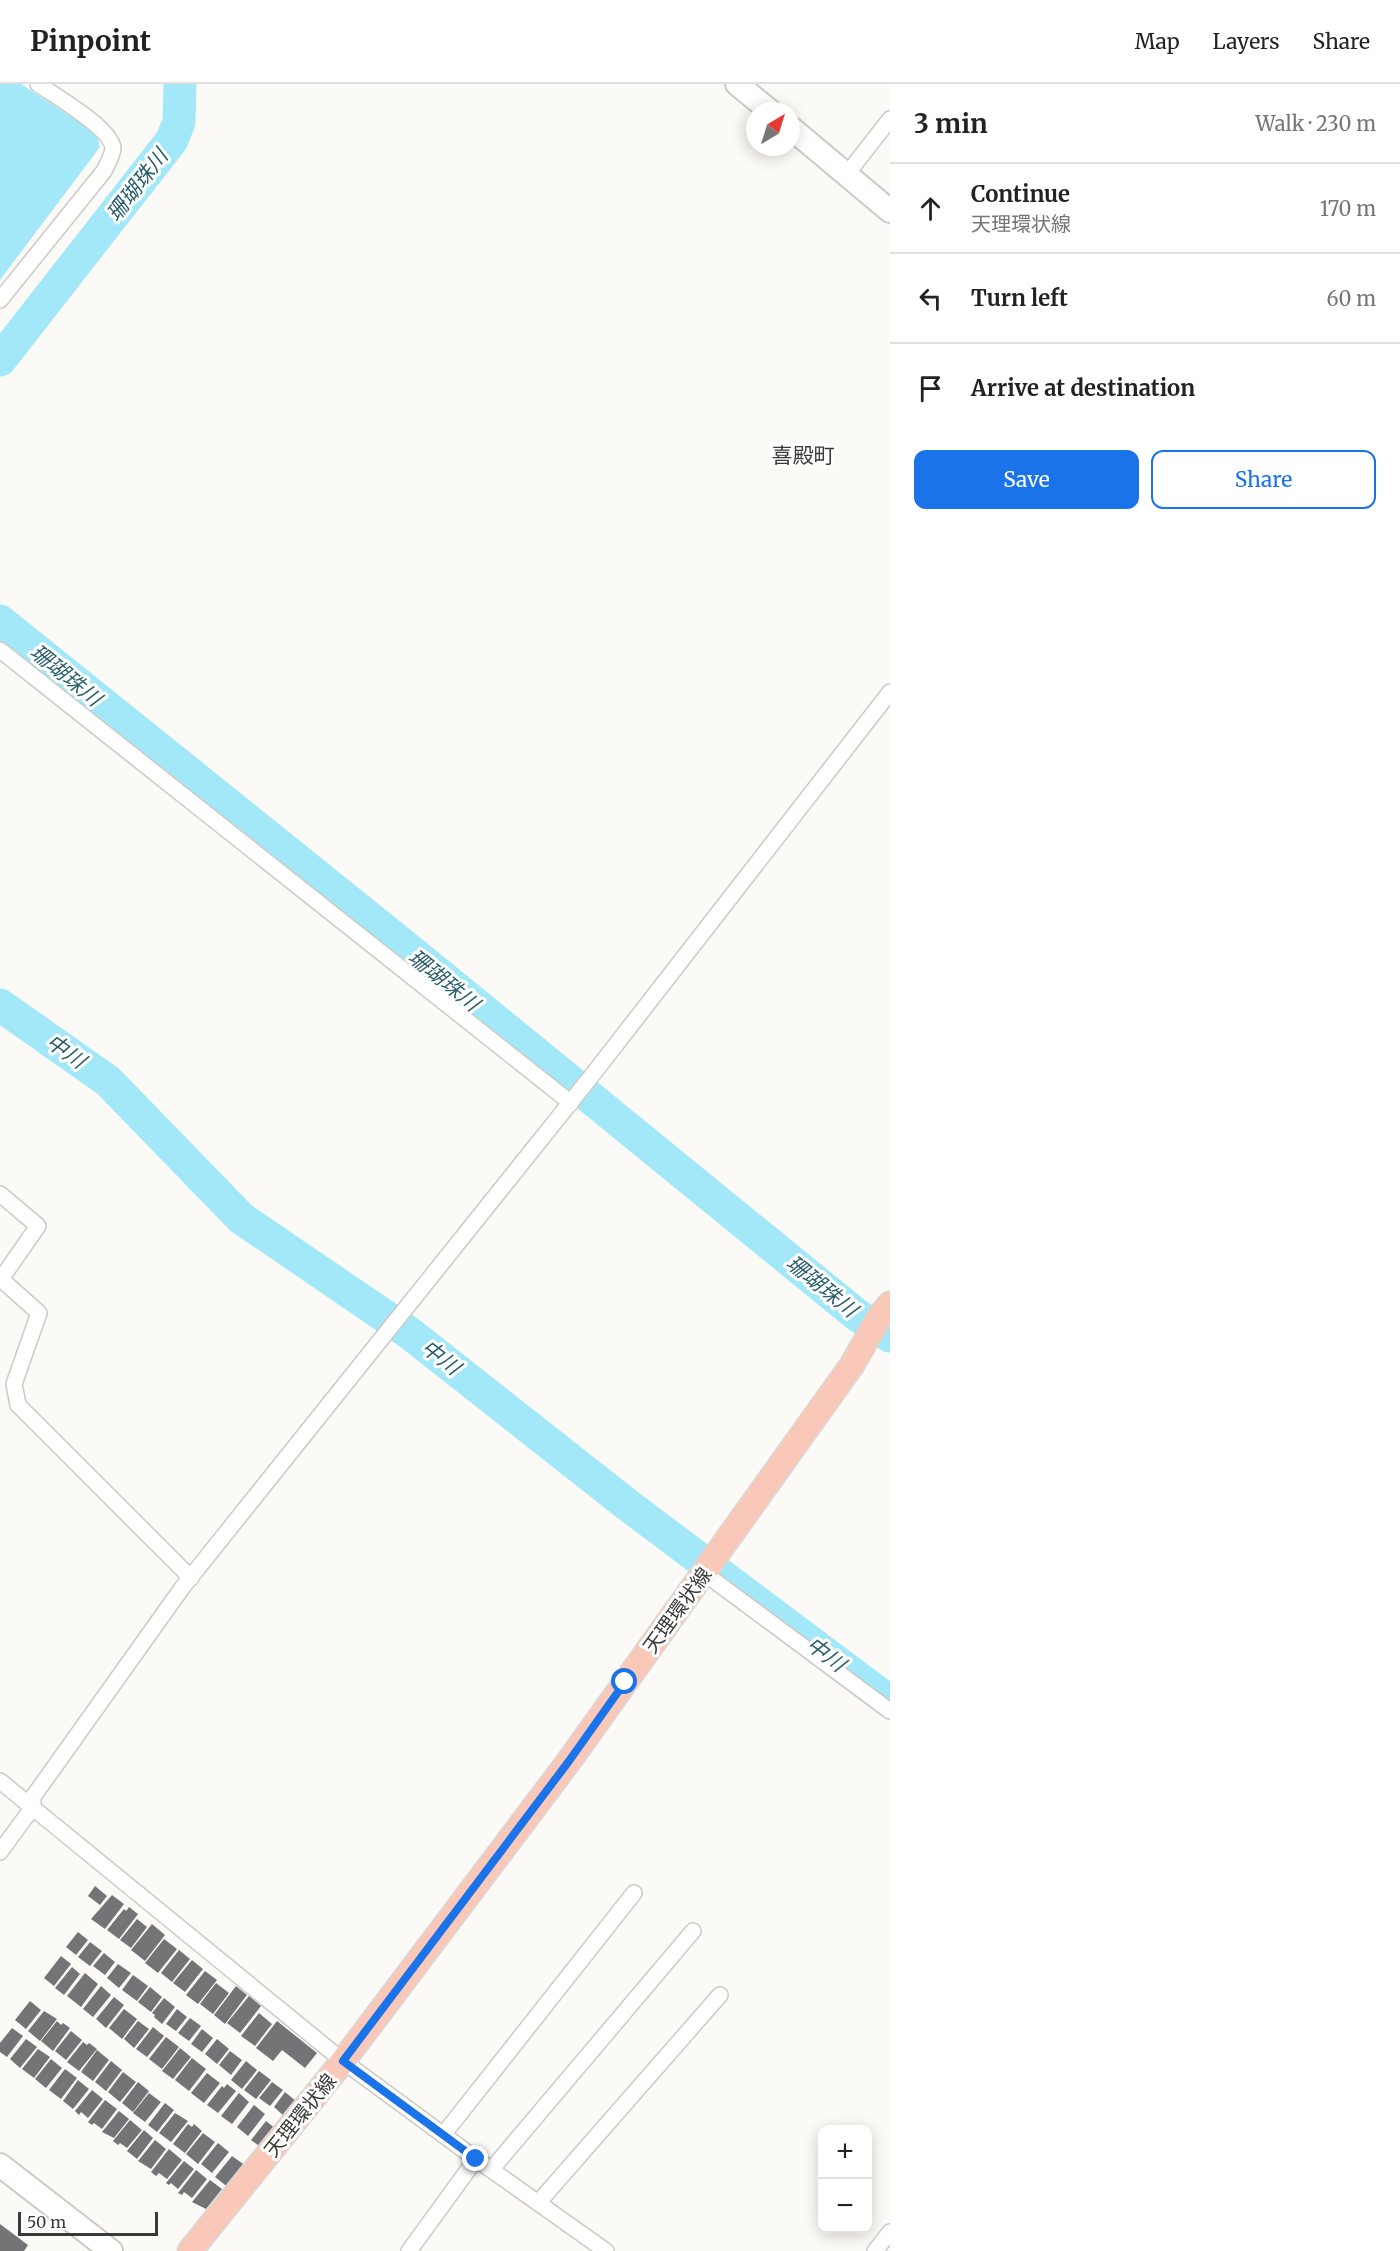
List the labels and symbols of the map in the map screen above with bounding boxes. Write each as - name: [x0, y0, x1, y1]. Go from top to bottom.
- north arrow: [746, 102, 800, 156]
- water label: 珊瑚珠川: [101, 142, 175, 226]
- district label: 喜殿町: [772, 442, 835, 469]
- water label: 珊瑚珠川: [25, 638, 109, 713]
- water label: 珊瑚珠川: [403, 943, 487, 1018]
- water label: 中川: [41, 1028, 93, 1075]
- water label: 珊瑚珠川: [781, 1249, 865, 1324]
- water label: 中川: [416, 1333, 467, 1382]
- street label: 天理環状線: [637, 1562, 717, 1658]
- water label: 中川: [801, 1631, 852, 1679]
- route start: [611, 1668, 637, 1694]
- street label: 天理環状線: [259, 2068, 341, 2162]
- route end: [462, 2145, 488, 2171]
- scale bar: [18, 2209, 158, 2236]

